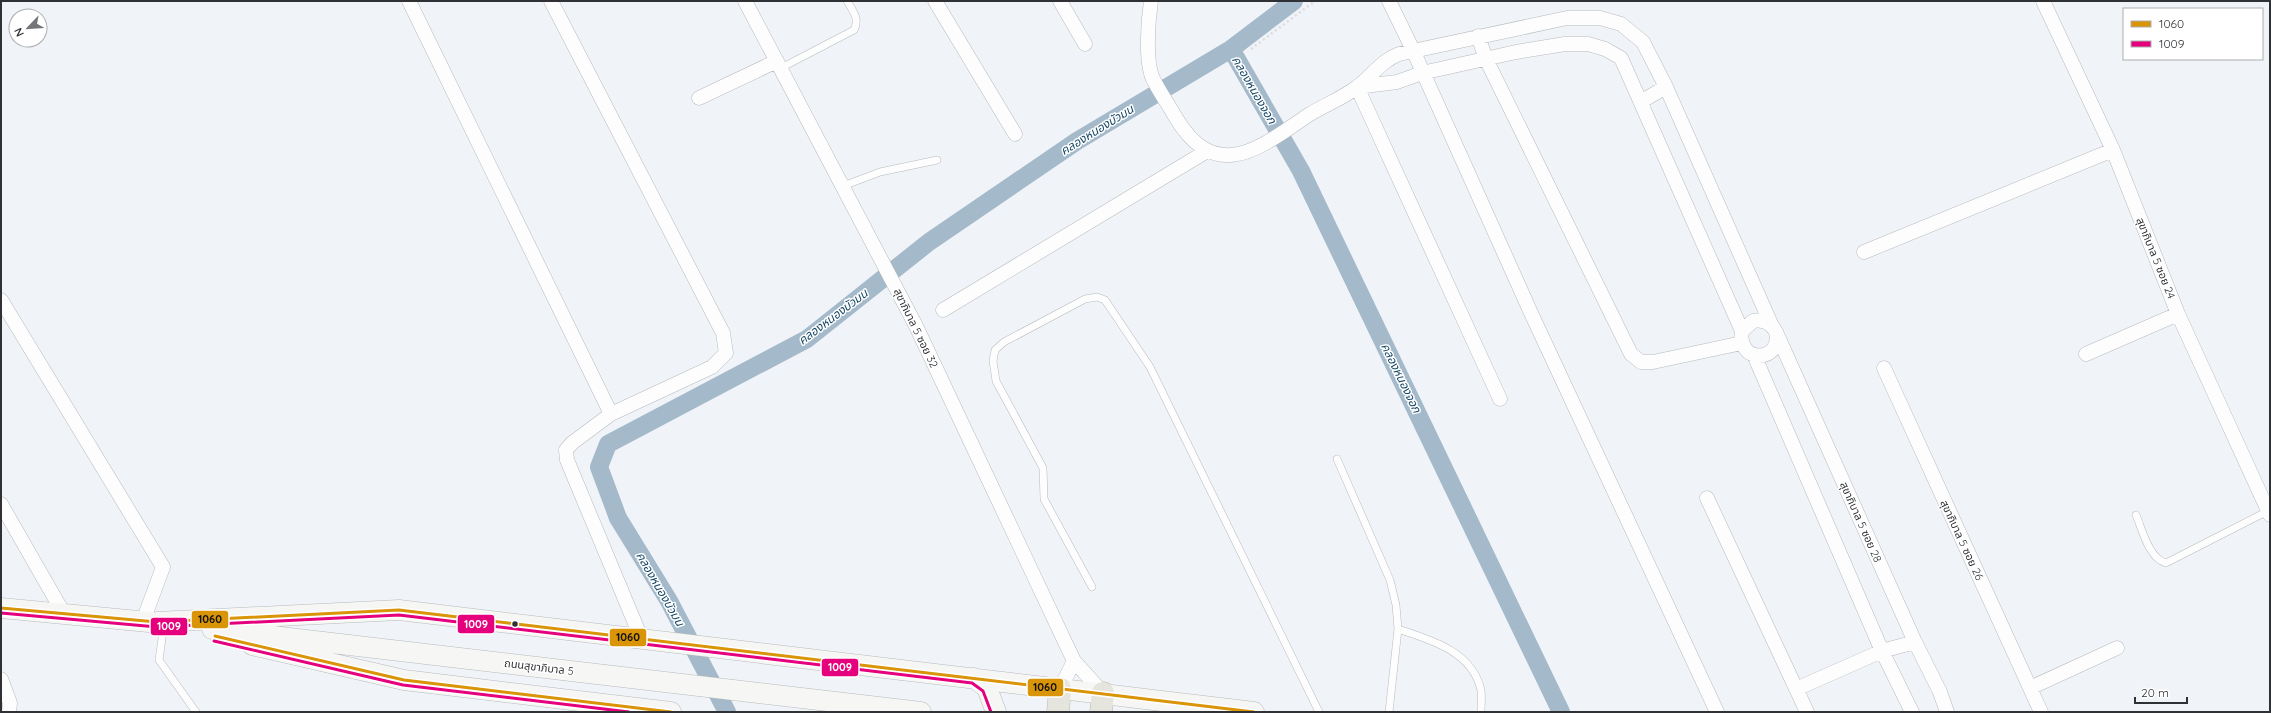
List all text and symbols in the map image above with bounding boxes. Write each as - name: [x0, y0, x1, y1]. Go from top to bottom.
- north arrow: [8, 8, 48, 48]
- legend: [2123, 8, 2263, 60]
- text: 1060: [2159, 16, 2184, 31]
- text: N: [11, 26, 27, 39]
- text: 1009: [2159, 36, 2185, 51]
- water label: คลองหนองจอก: [1229, 53, 1280, 127]
- water label: คลองหนองบัวมน: [1057, 101, 1137, 158]
- street label: สุขาภิบาล 5 ซอย 24: [2133, 215, 2179, 301]
- water label: คลองหนองบัวมน: [795, 285, 871, 348]
- street label: สุขาภิบาล 5 ซอย 32: [891, 286, 941, 370]
- water label: คลองหนองจอก: [1378, 340, 1425, 416]
- street label: สุขาภิบาล 5 ซอย 28: [1837, 479, 1885, 565]
- street label: สุขาภิบาล 5 ซอย 26: [1937, 498, 1987, 582]
- water label: คลองหนองบัวมน: [633, 549, 688, 629]
- line badge: 1060: [191, 610, 229, 629]
- text: 1060: [198, 612, 222, 626]
- line badge: 1009: [457, 614, 495, 634]
- line badge: 1009: [150, 617, 188, 636]
- text: 1009: [464, 617, 488, 631]
- text: 1009: [157, 619, 181, 633]
- unlabelled marker: [510, 619, 520, 629]
- line badge: 1060: [609, 628, 647, 647]
- text: 1060: [616, 630, 640, 644]
- street label: ถนนสุขาภิบาล 5: [503, 656, 575, 678]
- line badge: 1009: [821, 658, 859, 677]
- text: 1009: [828, 660, 852, 674]
- line badge: 1060: [1027, 678, 1064, 697]
- scale bar: [2135, 679, 2187, 705]
- text: 1060: [1033, 680, 1057, 694]
- text: 20 m: [2141, 685, 2169, 700]

